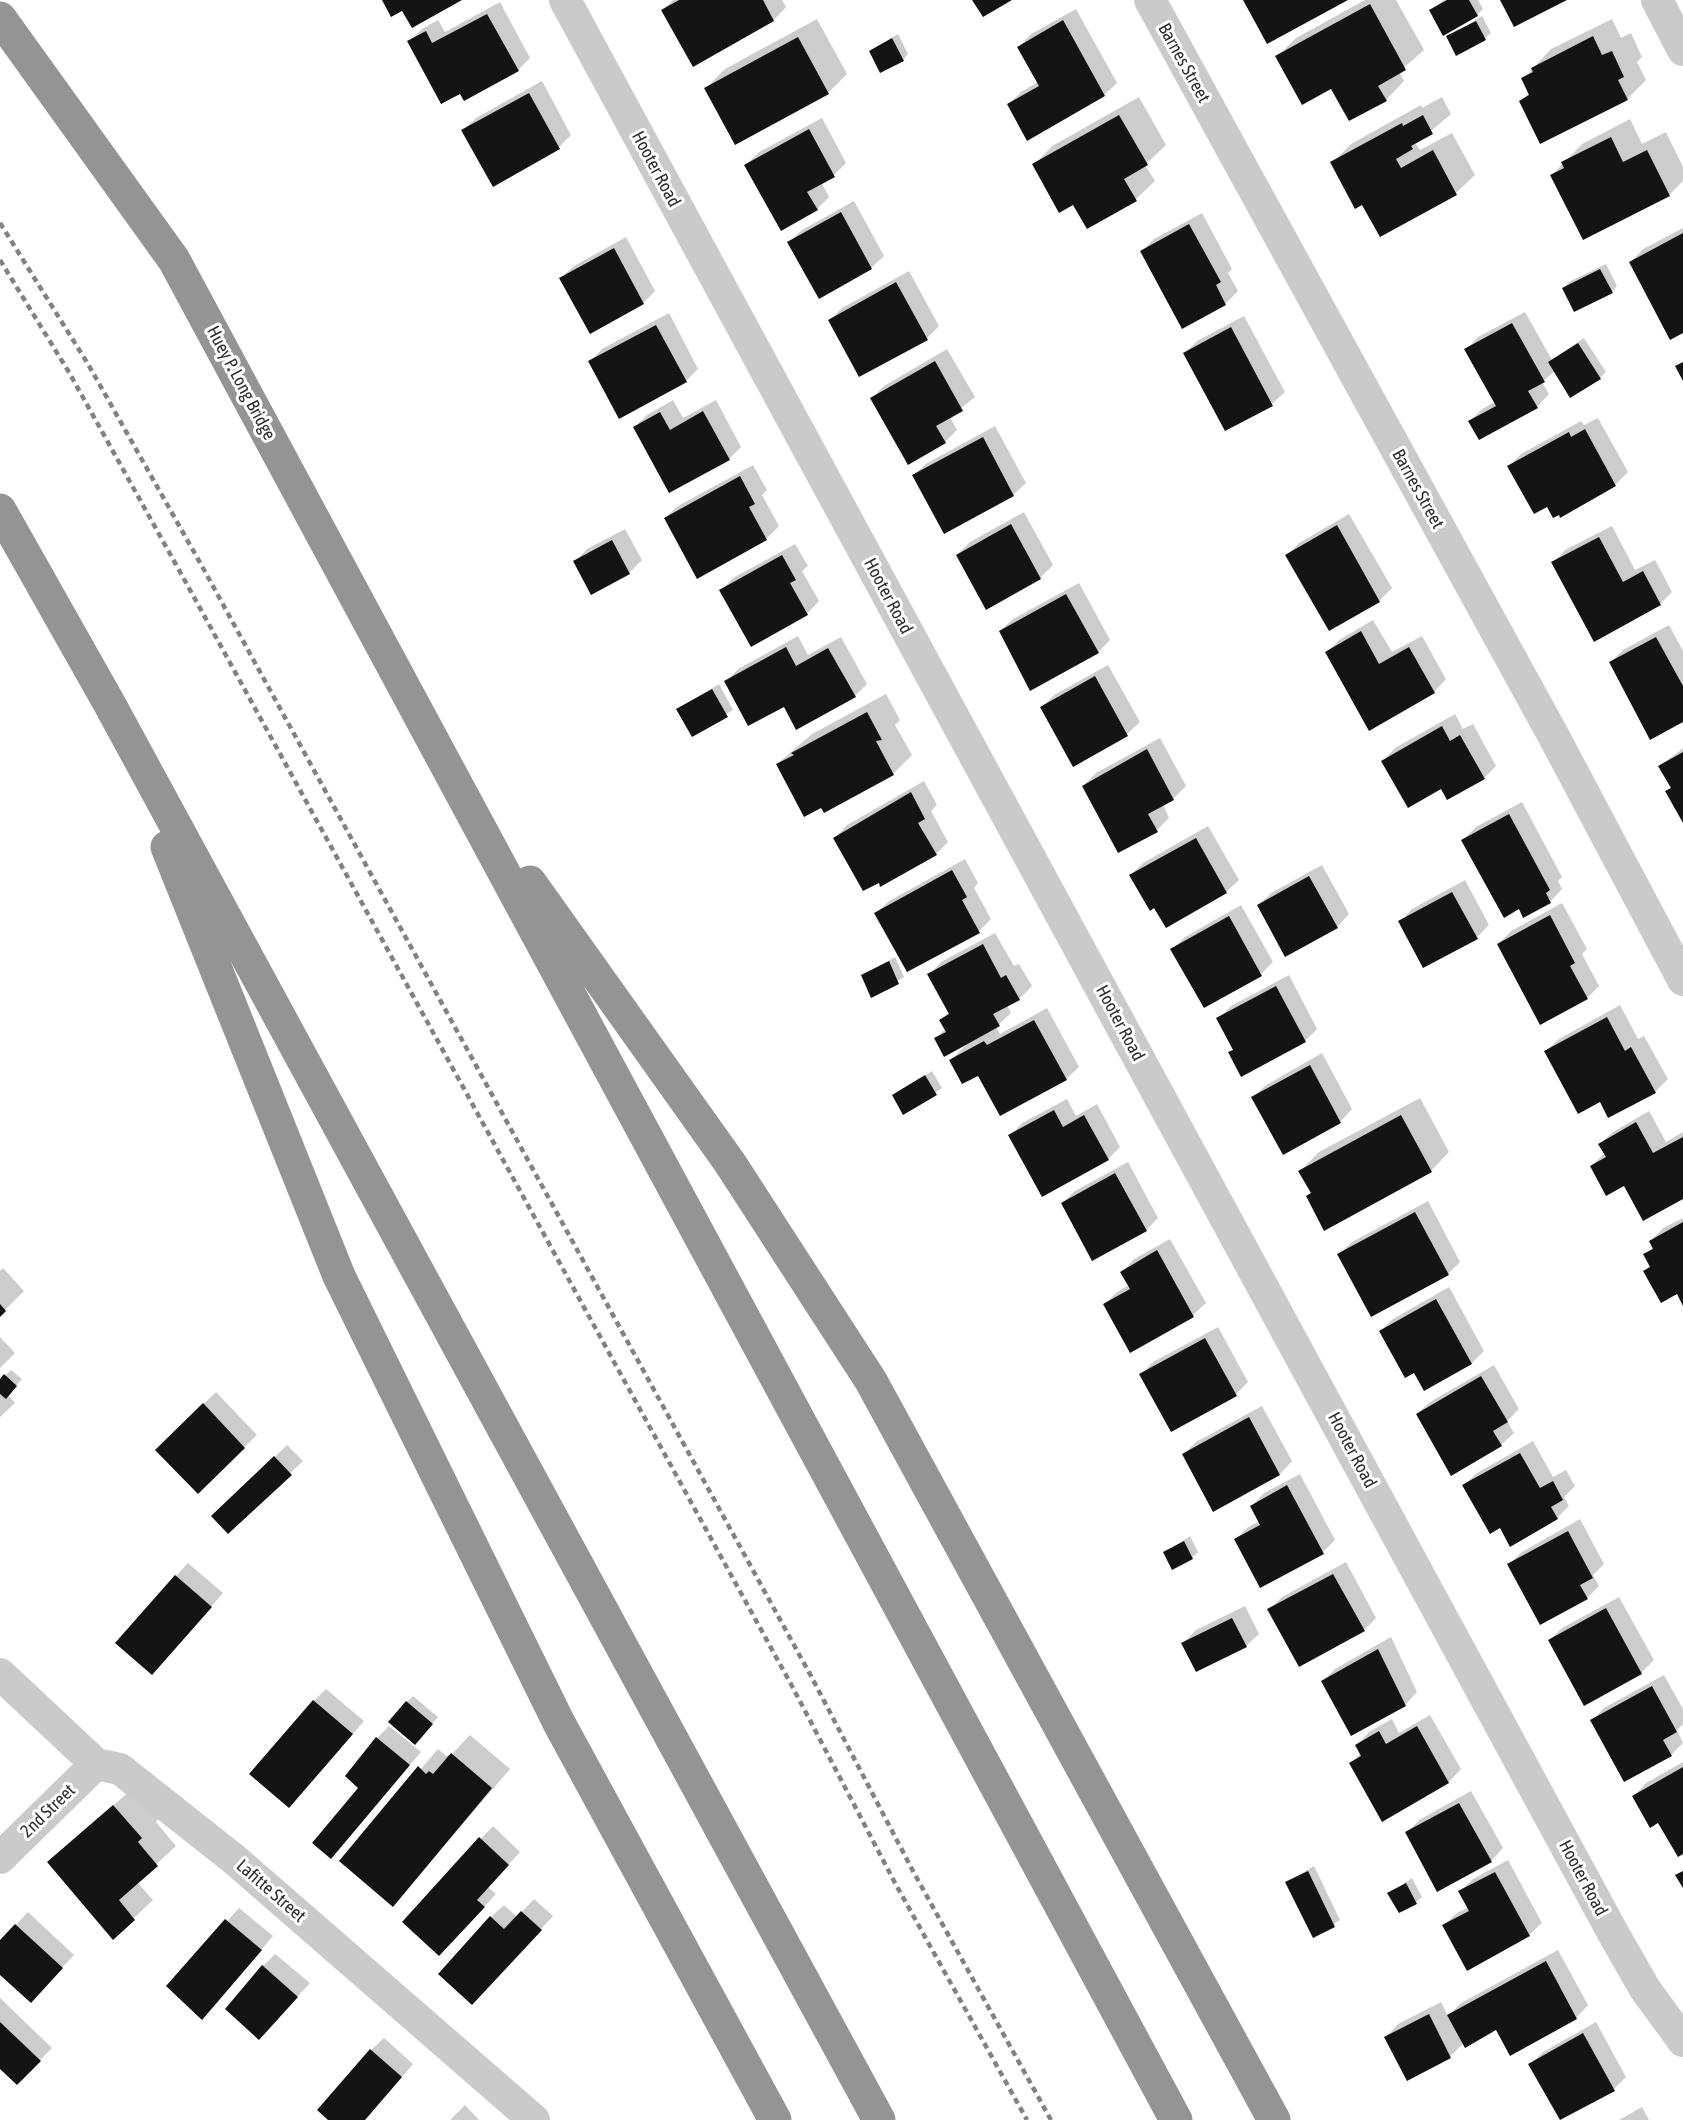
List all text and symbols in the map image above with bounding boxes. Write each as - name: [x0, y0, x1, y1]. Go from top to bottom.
- street label: Barnes Street: [1153, 20, 1215, 106]
- street label: Hooter Road: [627, 127, 685, 211]
- street label: Huey P. Long Bridge: [202, 322, 280, 444]
- street label: Barnes Street: [1387, 446, 1449, 532]
- street label: Hooter Road: [859, 554, 917, 638]
- street label: Hooter Road: [1091, 981, 1149, 1065]
- street label: Hooter Road: [1323, 1408, 1381, 1492]
- street label: 2nd Street: [16, 1780, 80, 1842]
- street label: Hooter Road: [1554, 1836, 1612, 1920]
- street label: Lafitte Street: [232, 1855, 310, 1927]

